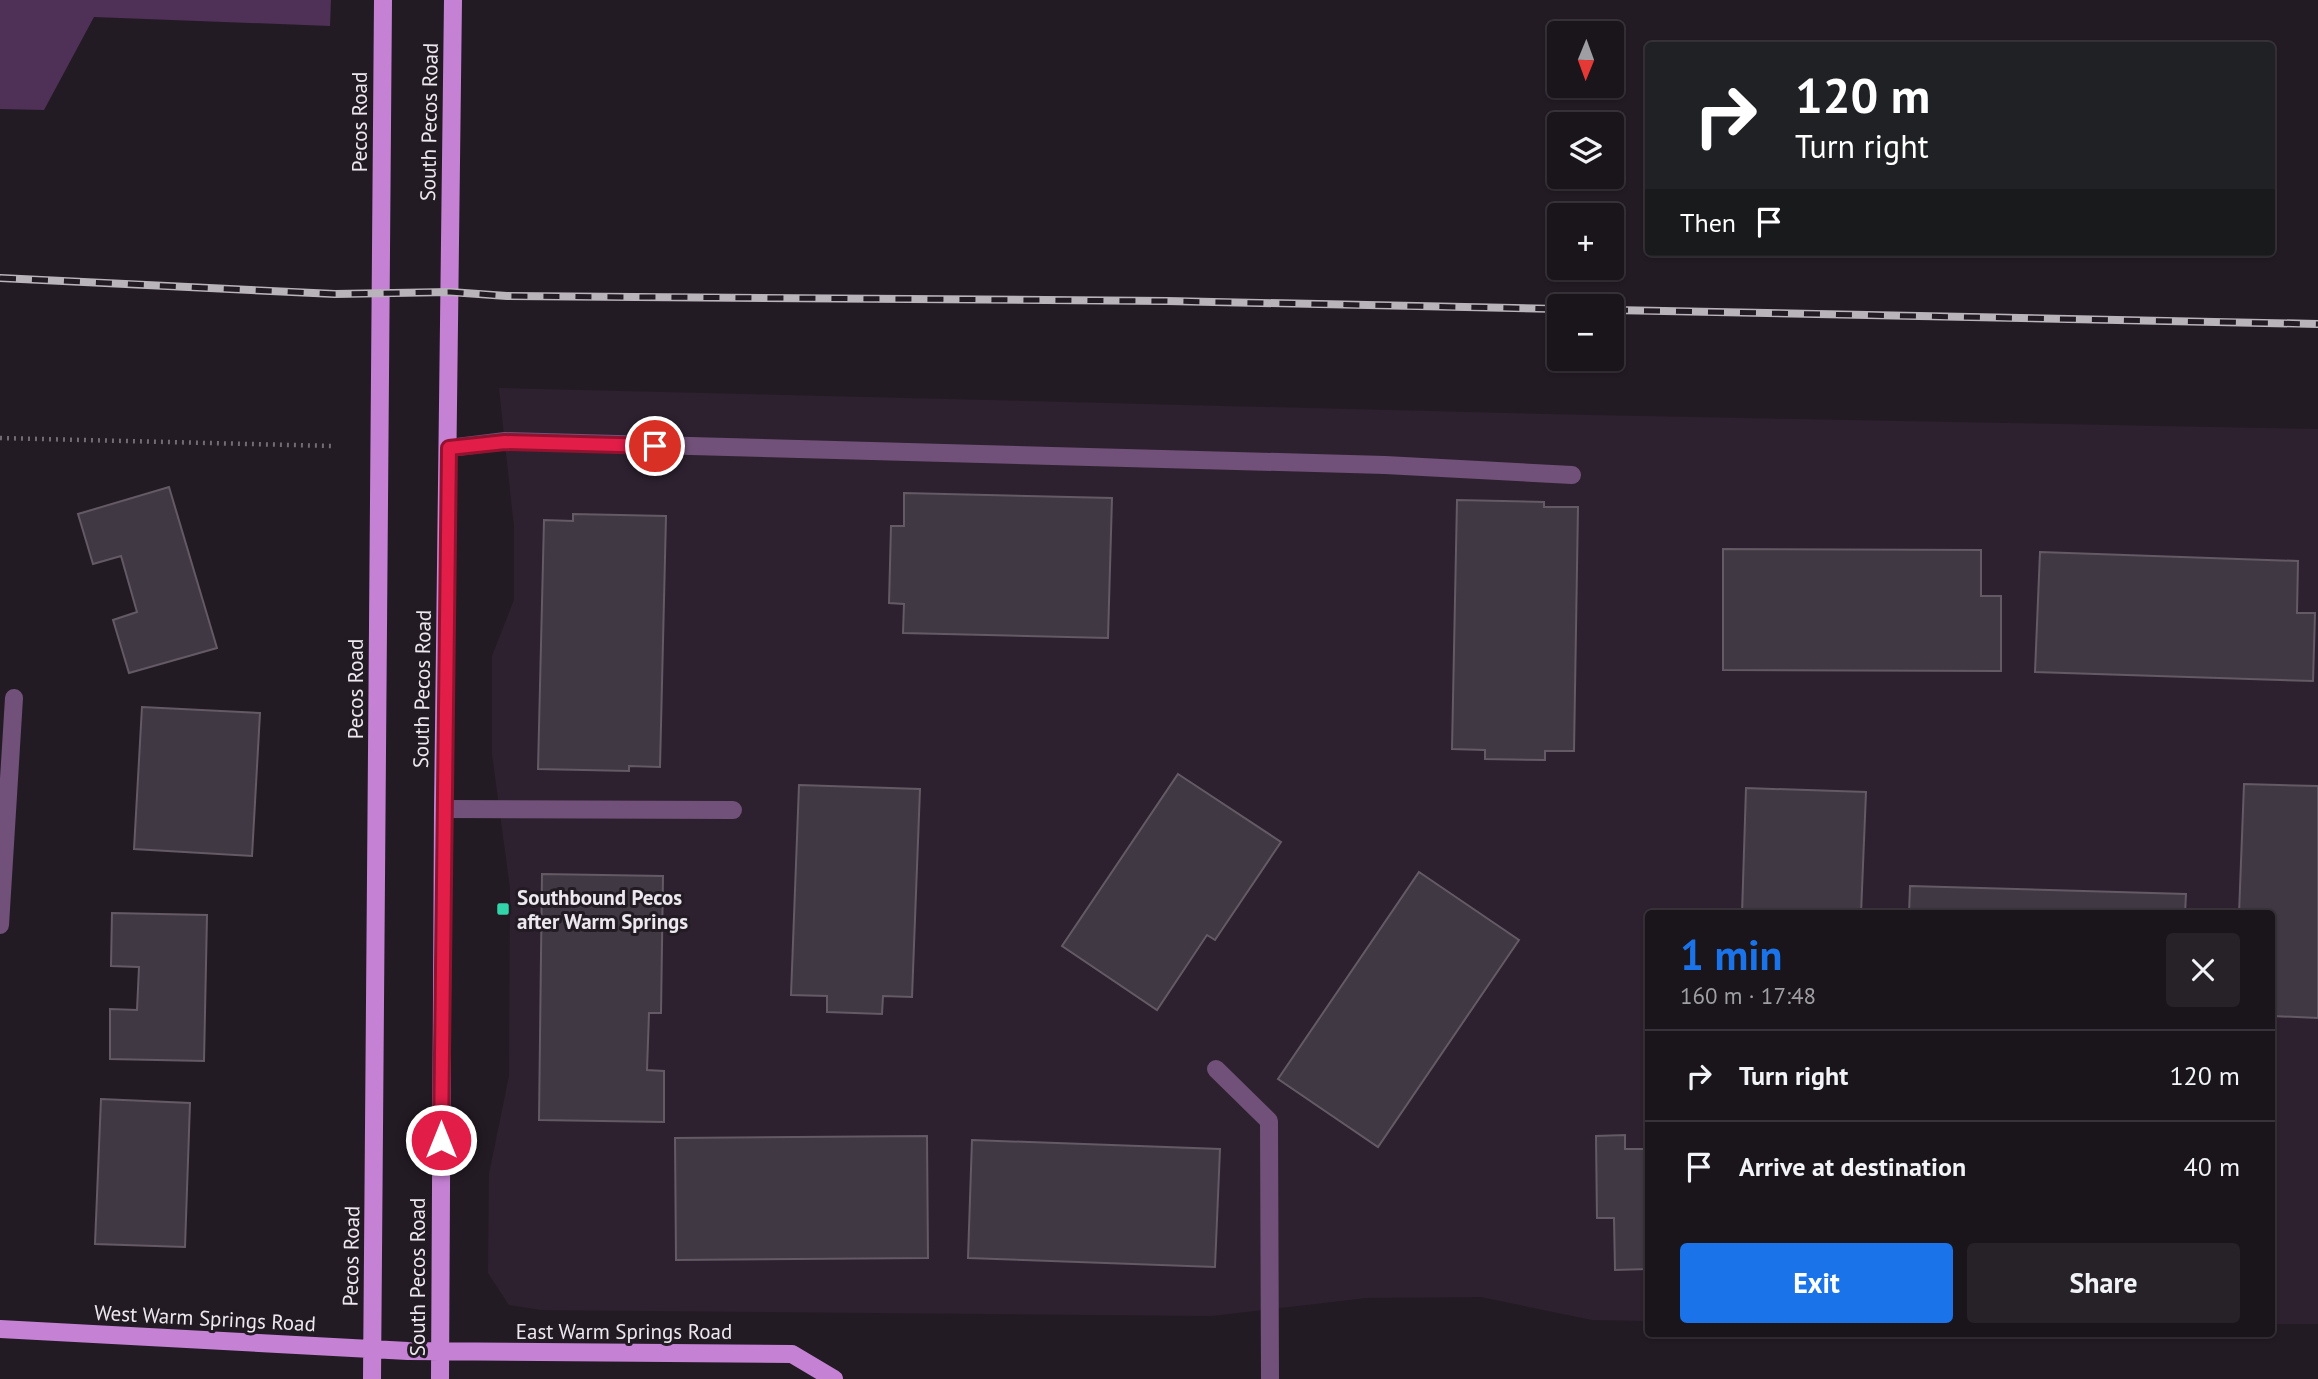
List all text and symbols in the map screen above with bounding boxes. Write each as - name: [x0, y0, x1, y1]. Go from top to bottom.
- north arrow: [1547, 21, 1624, 98]
- map controls: [1547, 21, 1624, 371]
- street label: South Pecos Road: [414, 43, 444, 201]
- text: 120 m: [1795, 63, 1930, 127]
- icon: right: [1680, 70, 1771, 161]
- street label: Pecos Road: [346, 72, 373, 172]
- button: layers: [1547, 112, 1624, 189]
- text: Turn right: [1795, 125, 1929, 167]
- button: +: [1547, 203, 1624, 280]
- icon: arrive: [1750, 203, 1788, 241]
- text: Then: [1680, 206, 1736, 239]
- button: −: [1547, 294, 1624, 371]
- pin: [625, 416, 685, 476]
- icon: arrive: [636, 427, 674, 465]
- street label: South Pecos Road: [407, 610, 437, 768]
- street label: Pecos Road: [342, 639, 369, 739]
- place label: Southbound Pecos after Warm Springs: [517, 884, 688, 935]
- marker: Southbound Pecos after Warm Springs: [495, 901, 511, 917]
- text: 1 min: [1680, 927, 1782, 982]
- button: close: [2166, 933, 2240, 1007]
- text: 160 m · 17:48: [1680, 981, 1816, 1010]
- icon: right: [1680, 1057, 1718, 1095]
- text: Turn right: [1739, 1059, 1848, 1092]
- text: 120 m: [2169, 1059, 2240, 1092]
- position arrow: [404, 1103, 478, 1177]
- icon: arrive: [1680, 1148, 1718, 1186]
- text: Arrive at destination: [1739, 1150, 1966, 1183]
- text: 40 m: [2184, 1150, 2240, 1183]
- street label: South Pecos Road: [404, 1198, 431, 1356]
- street label: Pecos Road: [337, 1205, 365, 1307]
- button: Exit: [1680, 1243, 1953, 1323]
- button: Share: [1967, 1243, 2240, 1323]
- street label: West Warm Springs Road: [93, 1299, 317, 1337]
- street label: East Warm Springs Road: [516, 1318, 732, 1345]

